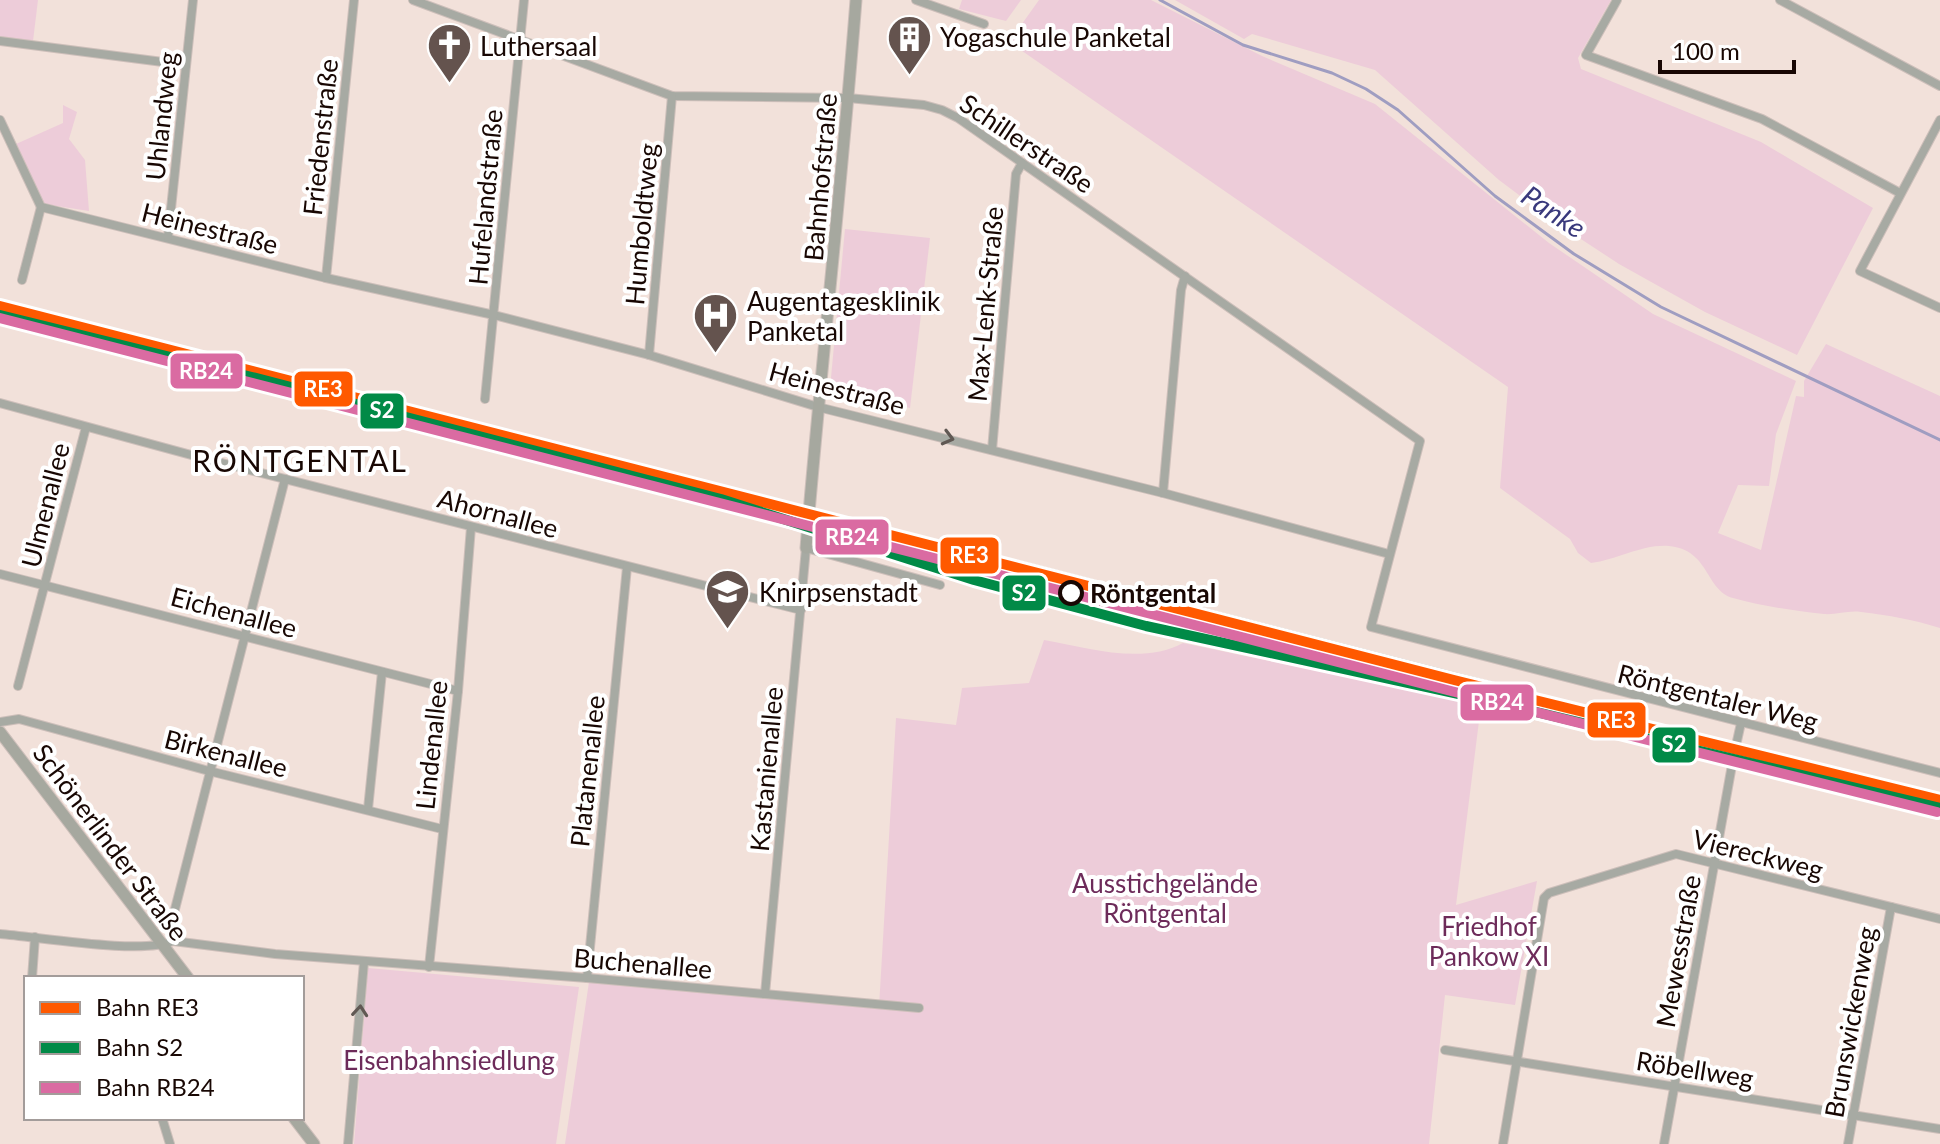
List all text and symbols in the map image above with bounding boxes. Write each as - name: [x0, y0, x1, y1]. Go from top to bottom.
- building icon: Yogaschule Panketal: [885, 13, 933, 76]
- place label: Yogaschule Panketal: [940, 21, 1171, 53]
- church icon: Luthersaal: [425, 22, 473, 85]
- scale bar: [1660, 24, 1794, 74]
- place label: Luthersaal: [480, 30, 597, 62]
- text: 100 m: [1672, 36, 1740, 65]
- street label: Uhlandweg: [138, 50, 184, 182]
- street label: Friedenstraße: [296, 57, 344, 217]
- street label: Schillerstraße: [954, 87, 1100, 199]
- street label: Bahnhofstraße: [797, 92, 843, 262]
- street label: Hufelandstraße: [461, 108, 509, 286]
- street label: Humboldtweg: [618, 142, 664, 306]
- water label: Panke: [1516, 177, 1592, 245]
- street label: Heinestraße: [139, 196, 281, 260]
- street label: Max-Lenk-Straße: [961, 205, 1009, 403]
- place label: Augentagesklinik Panketal: [747, 285, 941, 347]
- hospital icon: Augentagesklinik Panketal: [692, 292, 740, 355]
- line badge: RB24: [169, 352, 244, 390]
- street label: Heinestraße: [766, 355, 908, 421]
- text: RB24: [179, 357, 233, 384]
- line badge: RE3: [293, 370, 354, 408]
- text: RE3: [303, 375, 343, 402]
- line badge: S2: [359, 392, 405, 430]
- text: S2: [370, 396, 394, 423]
- one-way arrow: [941, 429, 955, 445]
- street label: Ulmenallee: [14, 439, 76, 571]
- district label: RÖNTGENTAL: [192, 442, 408, 478]
- street label: Ahornallee: [434, 482, 562, 544]
- line badge: RB24: [814, 518, 890, 556]
- text: RB24: [825, 523, 879, 550]
- line badge: RE3: [939, 536, 1000, 575]
- text: RE3: [949, 541, 989, 568]
- school or university icon: Knirpsenstadt: [704, 568, 752, 631]
- line badge: S2: [1001, 574, 1047, 612]
- place label: Knirpsenstadt: [759, 576, 919, 608]
- place label: Röntgental: [1090, 577, 1216, 609]
- text: S2: [1012, 579, 1036, 606]
- street label: Eichenallee: [168, 580, 300, 644]
- marker: Röntgental: [1059, 581, 1083, 605]
- street label: Röntgentaler Weg: [1615, 657, 1821, 737]
- street label: Lindenallee: [408, 679, 454, 811]
- line badge: RB24: [1459, 683, 1535, 722]
- street label: Kastanienallee: [743, 685, 789, 853]
- text: RB24: [1470, 688, 1524, 715]
- street label: Platanenallee: [563, 694, 611, 848]
- line badge: RE3: [1586, 701, 1647, 739]
- text: RE3: [1596, 706, 1636, 733]
- street label: Birkenallee: [161, 722, 291, 784]
- line badge: S2: [1651, 726, 1697, 764]
- text: S2: [1662, 730, 1686, 757]
- street label: Schönerlinder Straße: [27, 737, 195, 947]
- street label: Viereckweg: [1689, 822, 1827, 886]
- park label: Ausstichgelände Röntgental: [1072, 867, 1258, 929]
- street label: Mewesstraße: [1649, 872, 1707, 1030]
- park label: Friedhof Pankow XI: [1429, 910, 1549, 972]
- street label: Brunswickenweg: [1817, 924, 1883, 1120]
- street label: Buchenallee: [572, 941, 714, 985]
- legend: [24, 976, 304, 1120]
- text: Bahn RE3: [96, 992, 199, 1021]
- one-way arrow: [351, 1004, 368, 1017]
- text: Bahn S2: [96, 1032, 183, 1061]
- park label: Eisenbahnsiedlung: [343, 1044, 555, 1076]
- street label: Röbellweg: [1634, 1044, 1756, 1094]
- text: Bahn RB24: [96, 1072, 215, 1101]

